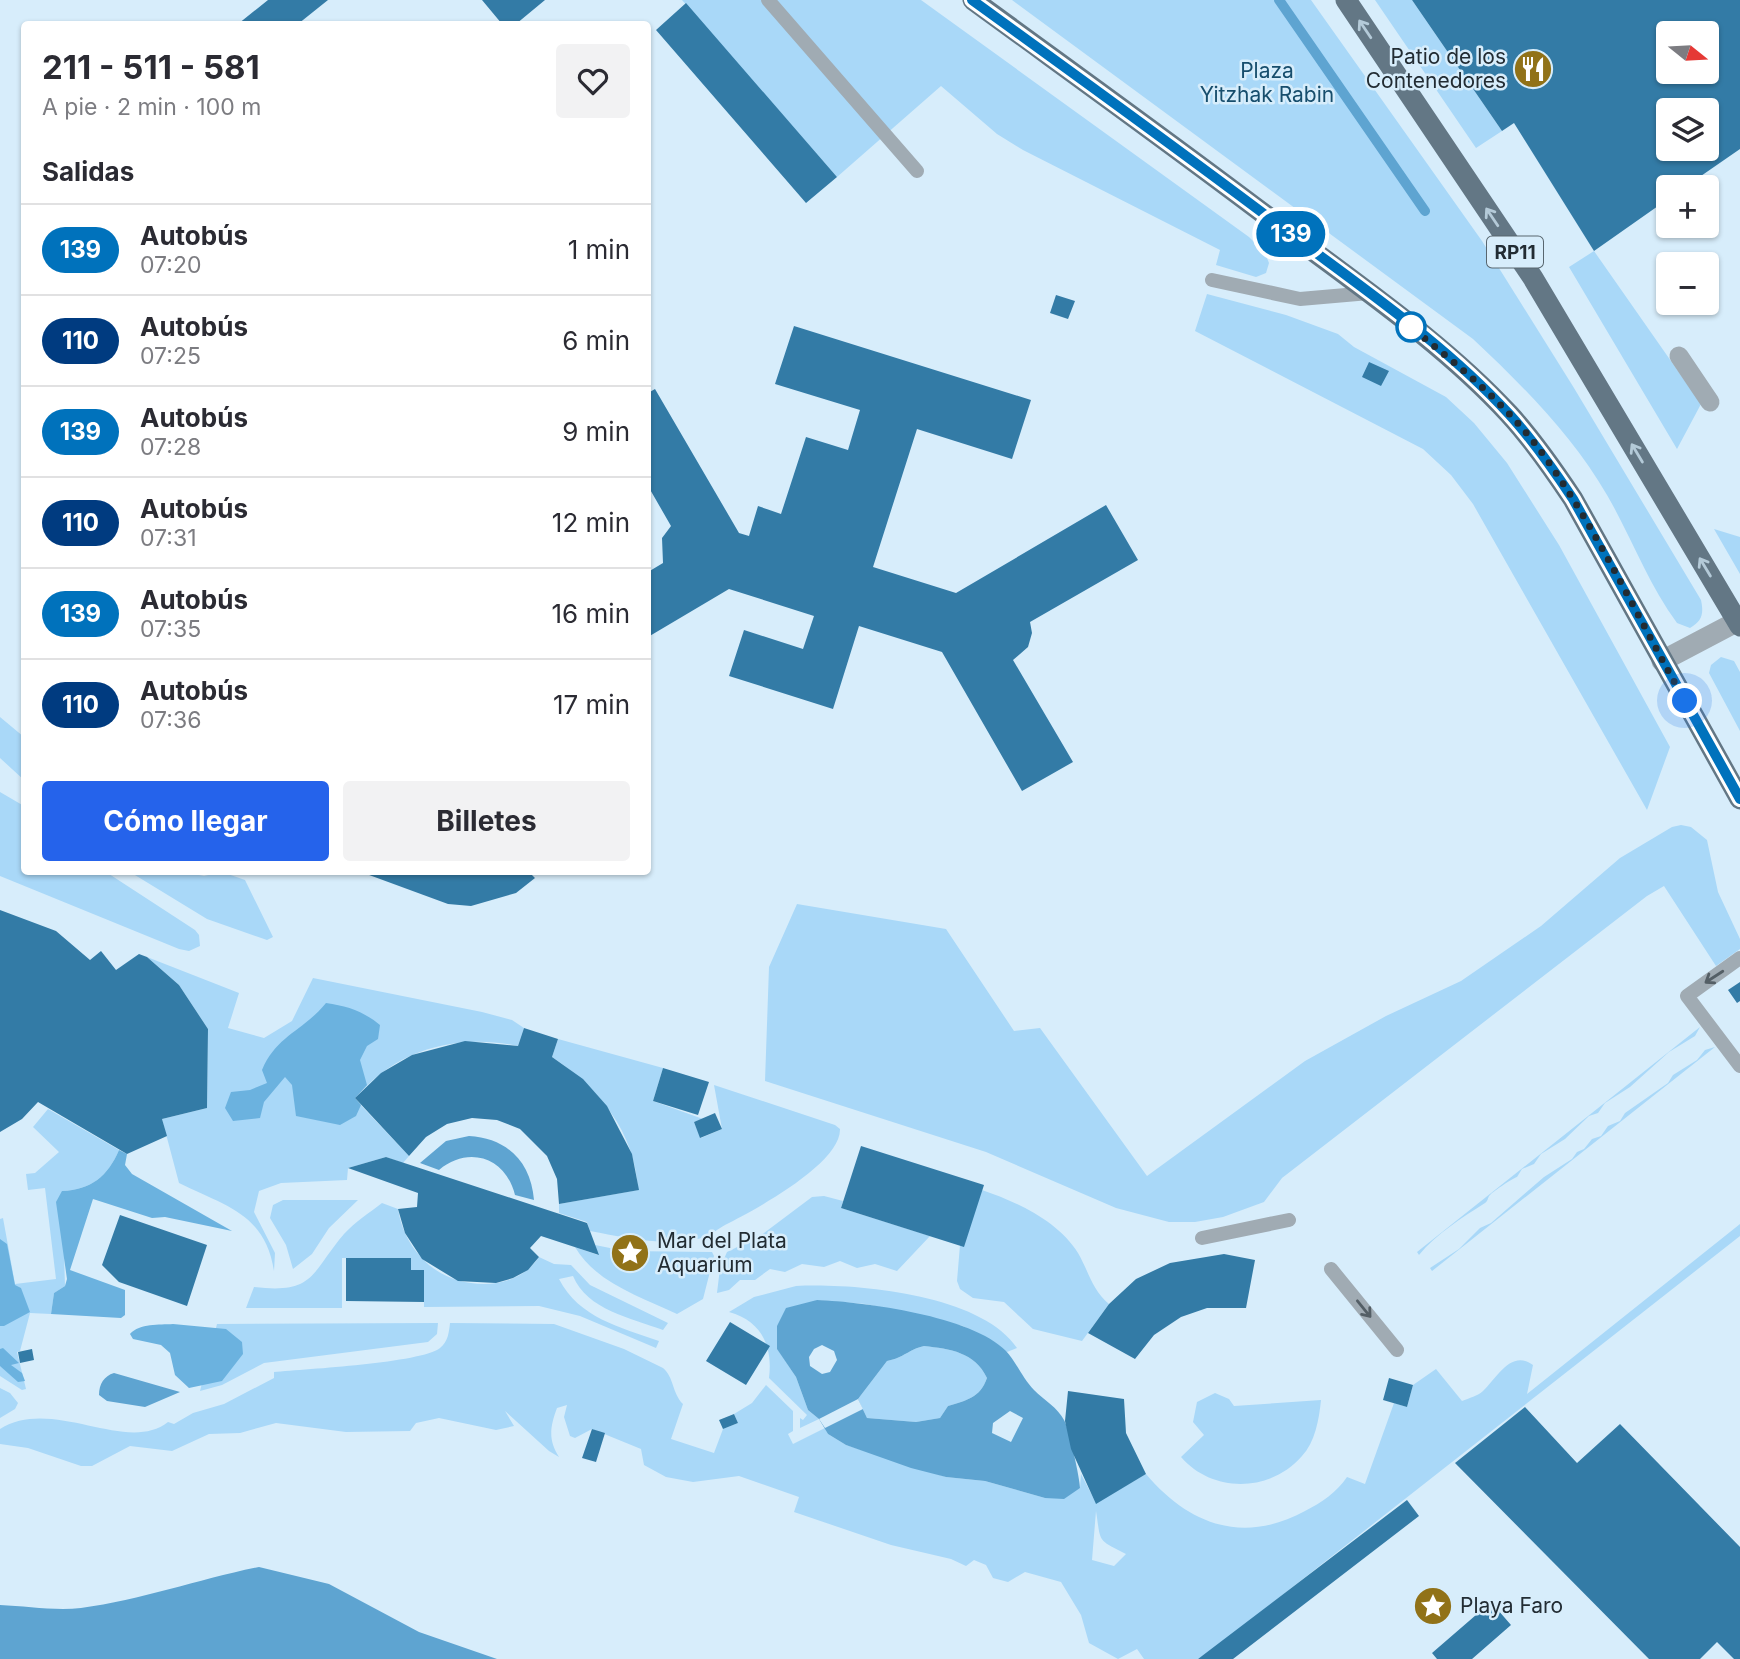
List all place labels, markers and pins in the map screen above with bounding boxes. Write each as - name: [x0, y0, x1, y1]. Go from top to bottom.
- place label: Patio de los Contenedores: [1366, 44, 1506, 93]
- restaurant icon: Patio de los Contenedores: [1512, 48, 1554, 90]
- unlabelled marker: [1396, 312, 1426, 342]
- place label: Mar del Plata Aquarium: [657, 1228, 787, 1277]
- place icon: Mar del Plata Aquarium: [609, 1232, 651, 1274]
- place icon: Playa Faro: [1412, 1585, 1454, 1627]
- place label: Playa Faro: [1460, 1593, 1563, 1618]

